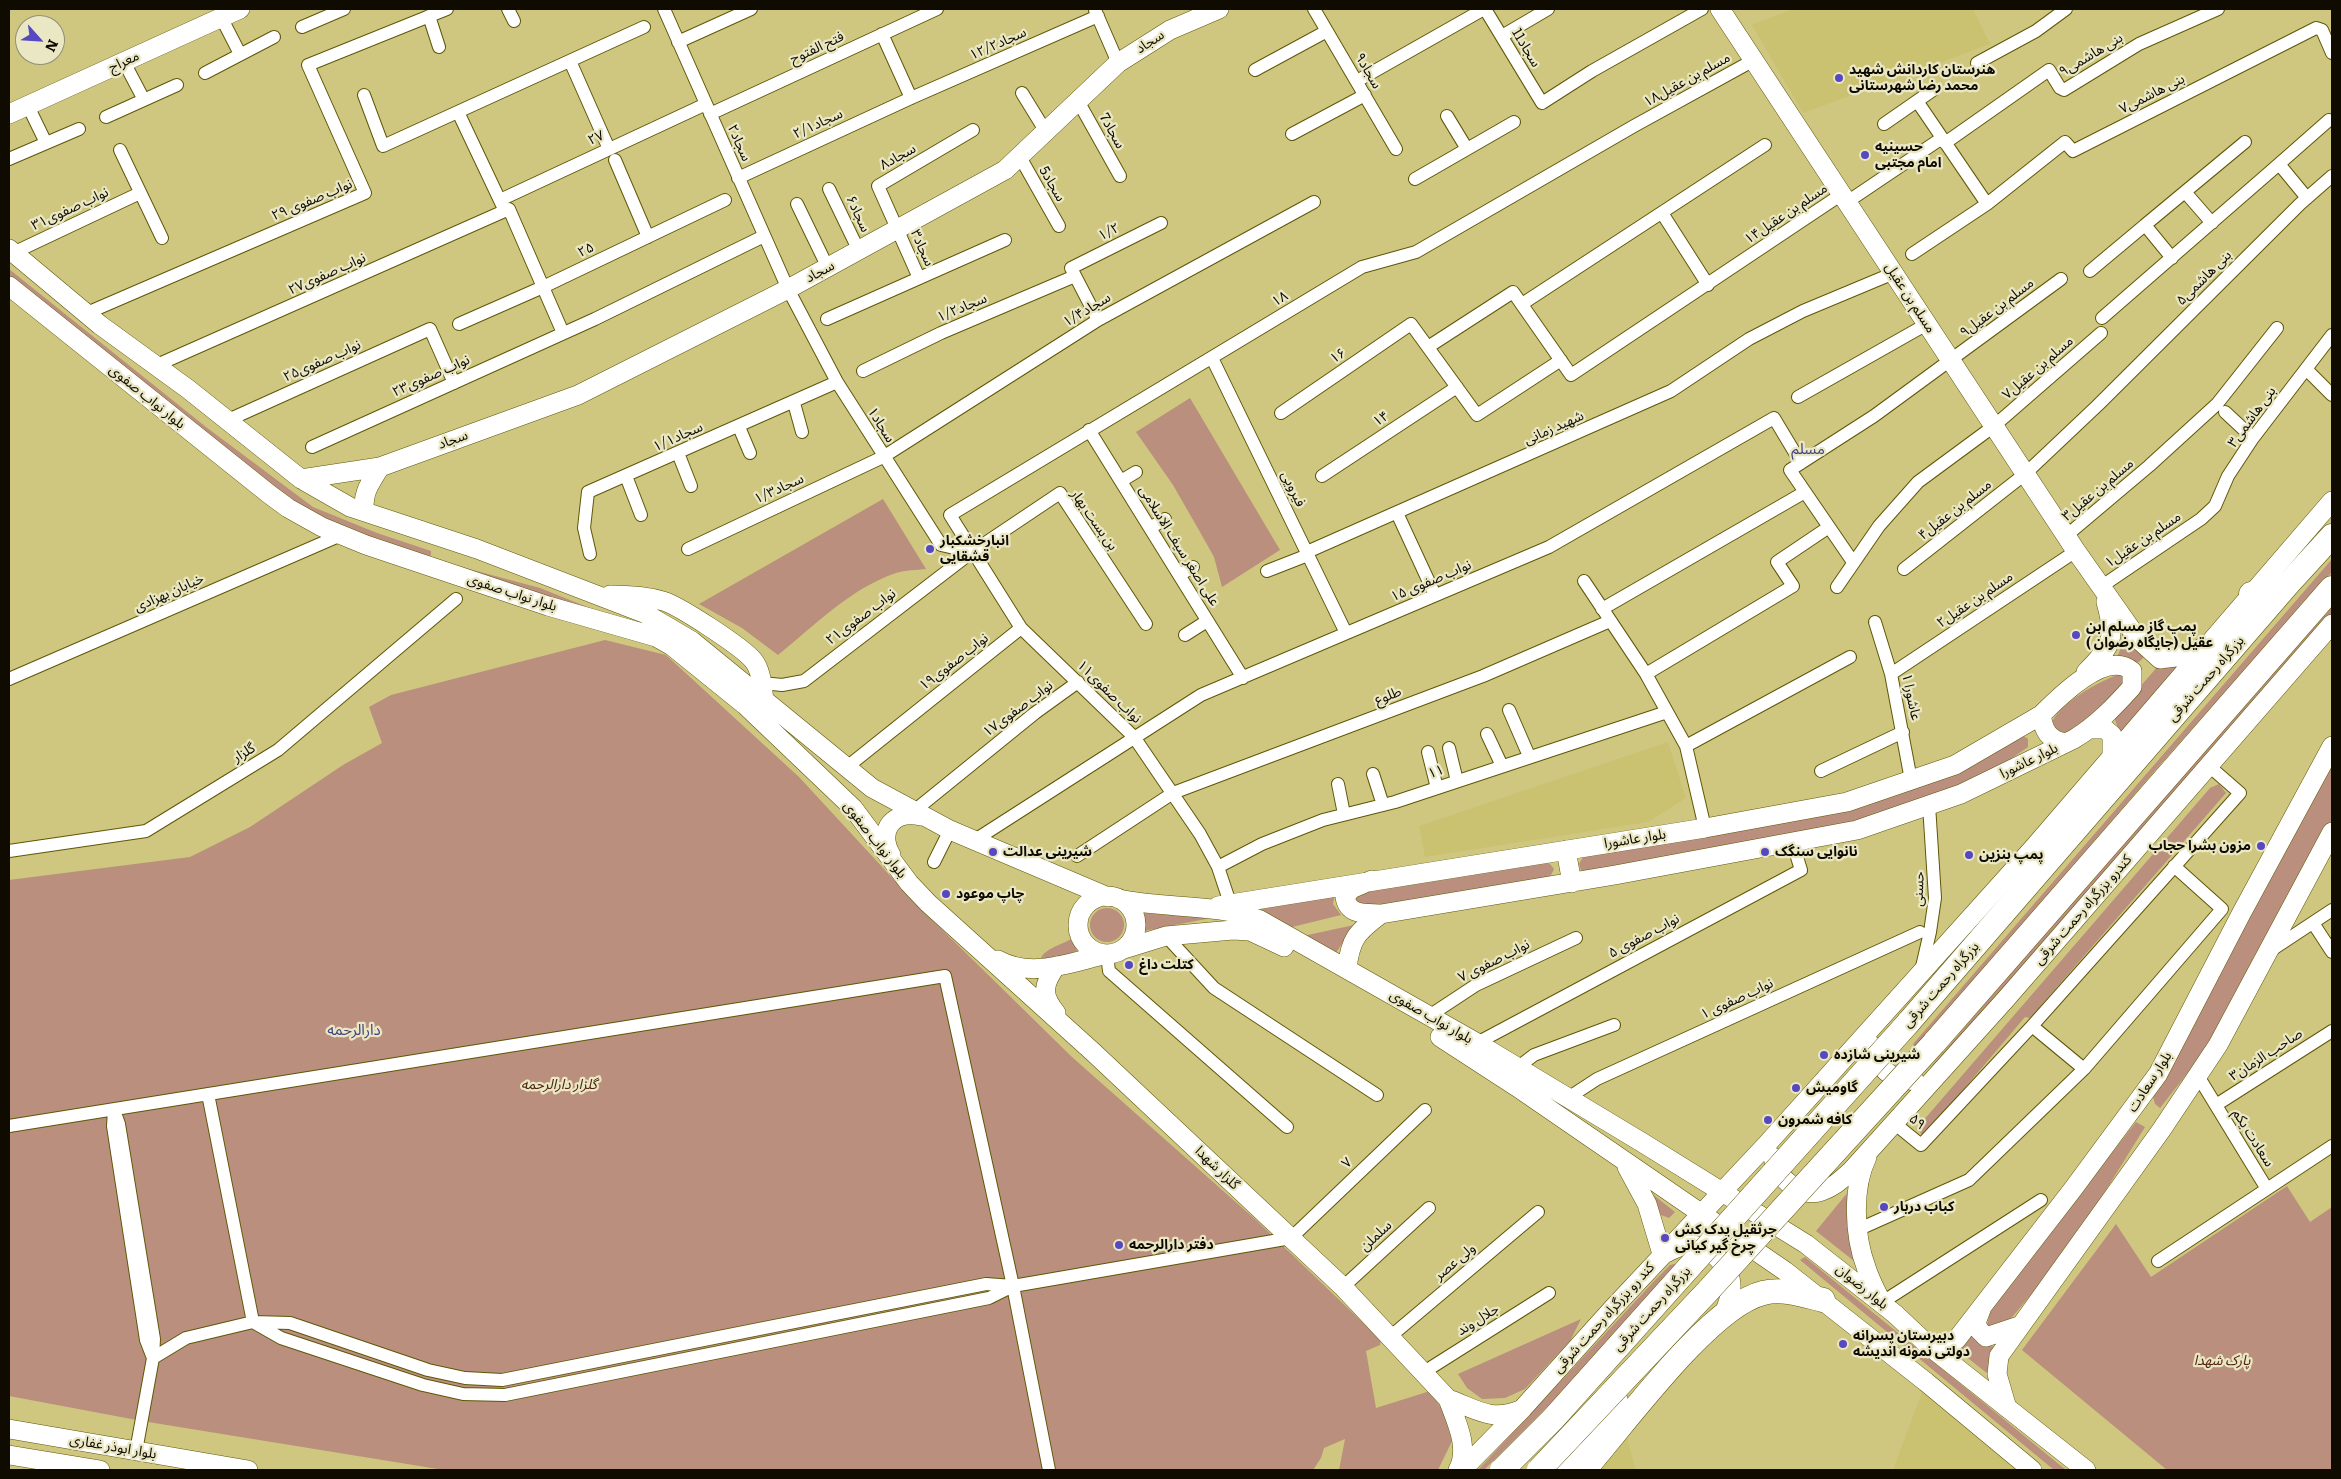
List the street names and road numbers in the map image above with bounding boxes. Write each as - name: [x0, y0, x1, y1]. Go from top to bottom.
- street label: ۱۲/۲سجاد: [967, 24, 1029, 64]
- street label: 11سجاد: [1508, 26, 1544, 70]
- street label: سجاد: [1133, 27, 1167, 57]
- street label: فتح الفتوح: [787, 28, 847, 68]
- street label: بنی هاشمی۹: [2056, 29, 2126, 81]
- street label: معراج: [106, 48, 142, 76]
- street label: مسلم بن عقیل۱۸: [1641, 49, 1733, 111]
- street label: ۹سجاد: [1351, 50, 1385, 92]
- street label: بنی هاشمی۷: [2116, 70, 2188, 118]
- street label: ۲/۱سجاد: [791, 105, 845, 143]
- street label: 7سجاد: [1096, 110, 1128, 152]
- street label: ۲سجاد: [723, 122, 755, 164]
- street label: ۲۷: [585, 127, 607, 149]
- street label: ۸سجاد: [877, 140, 919, 174]
- street label: 5سجاد: [1035, 163, 1069, 205]
- street label: نواب صفوی ۲۹: [269, 175, 355, 225]
- street label: مسلم بن عقیل۱۴: [1741, 180, 1831, 248]
- street label: ۳۱نواب صفوی: [29, 184, 111, 234]
- street label: ۶سجاد: [842, 193, 874, 235]
- street label: ۱/۲: [1095, 220, 1123, 244]
- street label: ۳سجاد: [906, 227, 938, 269]
- street label: ۲۵: [575, 239, 597, 261]
- street label: بنی هاشمی۵: [2173, 247, 2235, 309]
- street label: ۲۷نواب صفوی: [286, 249, 368, 299]
- street label: سجاد: [803, 257, 837, 287]
- street label: مسلم بن عقیل: [1881, 260, 1939, 336]
- street label: مسلم بن عقیل۹: [1957, 275, 2037, 341]
- street label: ۱۸: [1269, 288, 1291, 310]
- street label: ۱/۴سجاد: [1060, 289, 1114, 331]
- street label: ۱/۲سجاد: [934, 290, 990, 326]
- street label: مسلم بن عقیل۷: [1999, 333, 2077, 403]
- street label: ۲۵نواب صفوی: [281, 336, 363, 386]
- street label: ۱۶: [1327, 345, 1349, 367]
- street label: ۲۳نواب صفوی: [390, 351, 472, 401]
- street label: بلوار نواب صفوی: [106, 361, 188, 433]
- street label: بنی هاشمی۳: [2224, 383, 2280, 451]
- street label: ۱سجاد: [864, 404, 898, 446]
- street label: شهید زمانی: [1522, 407, 1586, 449]
- street label: ۱۴: [1370, 408, 1392, 430]
- street label: ۱/۱سجاد: [651, 419, 705, 455]
- street label: سجاد: [436, 427, 470, 453]
- street label: مسلم بن عقیل۳: [2059, 455, 2137, 525]
- street label: فیرویی: [1277, 468, 1309, 510]
- street label: ۱/۳سجاد: [752, 470, 806, 508]
- street label: مسلم بن عقیل۴: [1915, 476, 1995, 544]
- street label: علی اصغر سیف الاسلامی: [1135, 483, 1223, 609]
- street label: بن بست بهار: [1067, 486, 1121, 554]
- street label: مسلم بن عقیل۱: [2102, 508, 2184, 572]
- street label: نواب صفوی ۱۵: [1388, 556, 1474, 606]
- street label: مسلم بن عقیل۲: [1934, 568, 2016, 632]
- street label: خیابان بهزادی: [132, 570, 206, 616]
- street label: بلوار نواب صفوی: [465, 571, 559, 615]
- street label: ۲۱نواب صفوی: [823, 585, 899, 649]
- street label: ۱۹نواب صفوی: [916, 630, 992, 694]
- street label: بزرگراه رحمت شرقی: [2164, 633, 2248, 725]
- street label: ۱۱نواب صفوی: [1073, 657, 1145, 727]
- street label: عاشورا ۱: [1898, 672, 1924, 722]
- street label: ۱۷نواب صفوی: [980, 677, 1056, 741]
- street label: طلوع: [1372, 683, 1404, 709]
- street label: گلزار: [230, 740, 258, 766]
- street label: بلوار عاشورا: [1997, 740, 2061, 782]
- street label: ۱۱: [1426, 761, 1446, 783]
- street label: بلوار نواب صفوی: [840, 798, 910, 882]
- street label: بلوار عاشورا: [1603, 826, 1667, 852]
- street label: کندرو بزرگراه رحمت شرقی: [2031, 851, 2135, 969]
- street label: حسنی: [1910, 871, 1928, 907]
- street label: نواب صفوی ۵: [1606, 910, 1682, 962]
- street label: نواب صفوی ۷: [1455, 936, 1533, 986]
- street label: بزرگراه رحمت شرقی: [1899, 939, 1983, 1031]
- street label: نواب صفوی ۱: [1698, 975, 1776, 1023]
- street label: بلوار نواب صفوی: [1386, 986, 1476, 1048]
- street label: صاحب الزمان۳: [2226, 1025, 2306, 1085]
- street label: بلوار سعادت: [2124, 1049, 2176, 1115]
- street label: سعادت یکم: [2229, 1106, 2277, 1170]
- street label: ۵۹: [1906, 1110, 1928, 1134]
- street label: گلزار شهدا: [1191, 1143, 1243, 1193]
- street label: ۷: [1338, 1154, 1356, 1172]
- street label: سلملن: [1356, 1217, 1396, 1255]
- street label: ولی عصر: [1431, 1240, 1479, 1284]
- street label: کند رو بزرگراه رحمت شرقی: [1550, 1259, 1658, 1377]
- street label: بلوار رضوان: [1832, 1261, 1892, 1313]
- street label: بزرگراه رحمت شرقی: [1610, 1263, 1694, 1355]
- street label: جلال وند: [1454, 1301, 1502, 1339]
- street label: بلوار ابوذر غفاری: [68, 1431, 158, 1463]

